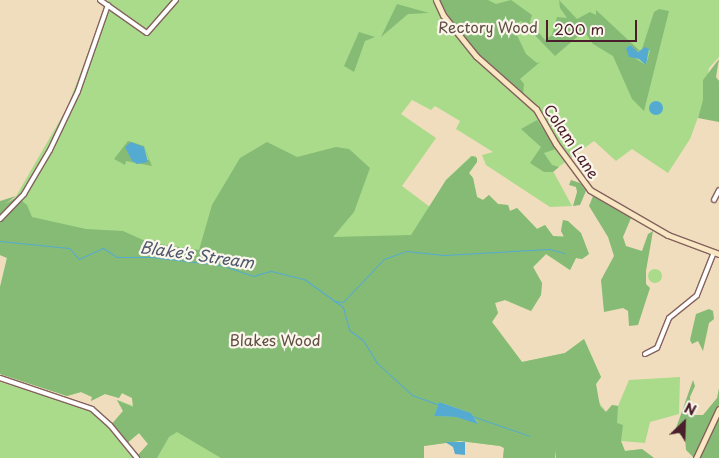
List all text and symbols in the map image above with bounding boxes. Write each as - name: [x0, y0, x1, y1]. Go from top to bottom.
- scale bar: [549, 10, 640, 42]
- text: 200 m: [554, 17, 604, 40]
- park label: Rectory Wood: [438, 18, 538, 36]
- street label: Colam Lane: [540, 100, 604, 182]
- water label: Blake's Stream: [139, 237, 255, 271]
- park label: Blakes Wood: [229, 331, 321, 349]
- text: N: [681, 397, 700, 421]
- north arrow: [659, 398, 709, 448]

